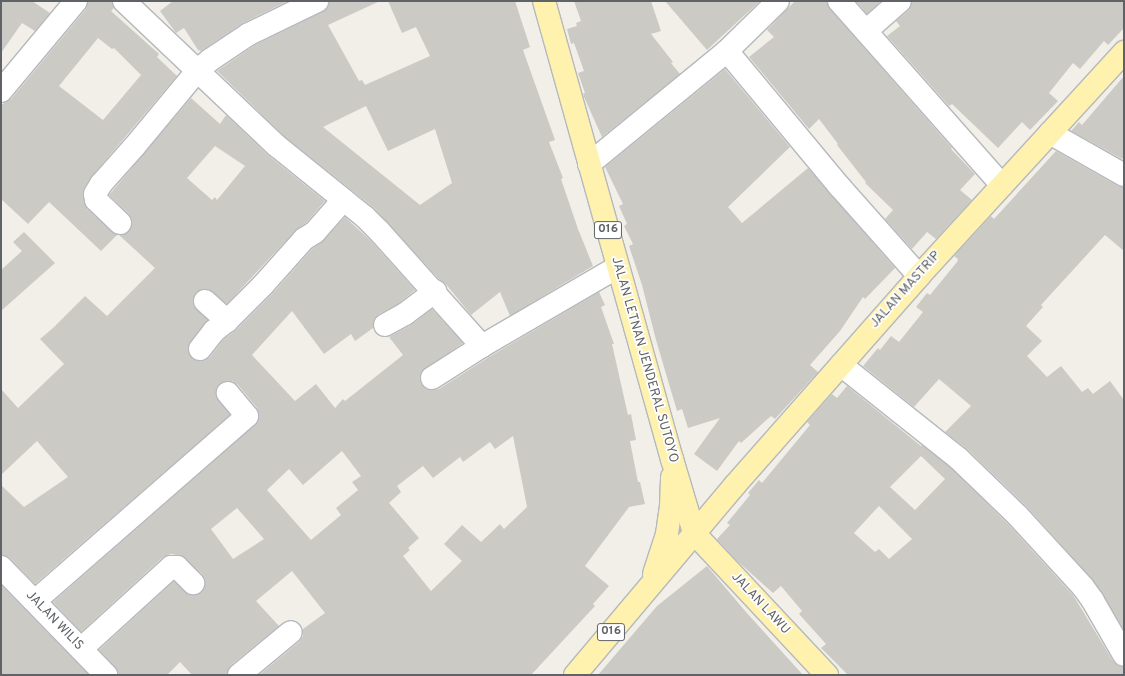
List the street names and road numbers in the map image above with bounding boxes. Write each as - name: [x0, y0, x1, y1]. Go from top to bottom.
- road number: 016: [593, 220, 623, 240]
- street label: JALAN MASTRIP: [867, 248, 945, 332]
- street label: JALAN LETNAN JENDERAL SUTOYO: [607, 255, 681, 465]
- street label: JALAN LAWU: [727, 570, 793, 638]
- street label: JALAN WILIS: [22, 588, 86, 654]
- road number: 016: [596, 622, 626, 642]

